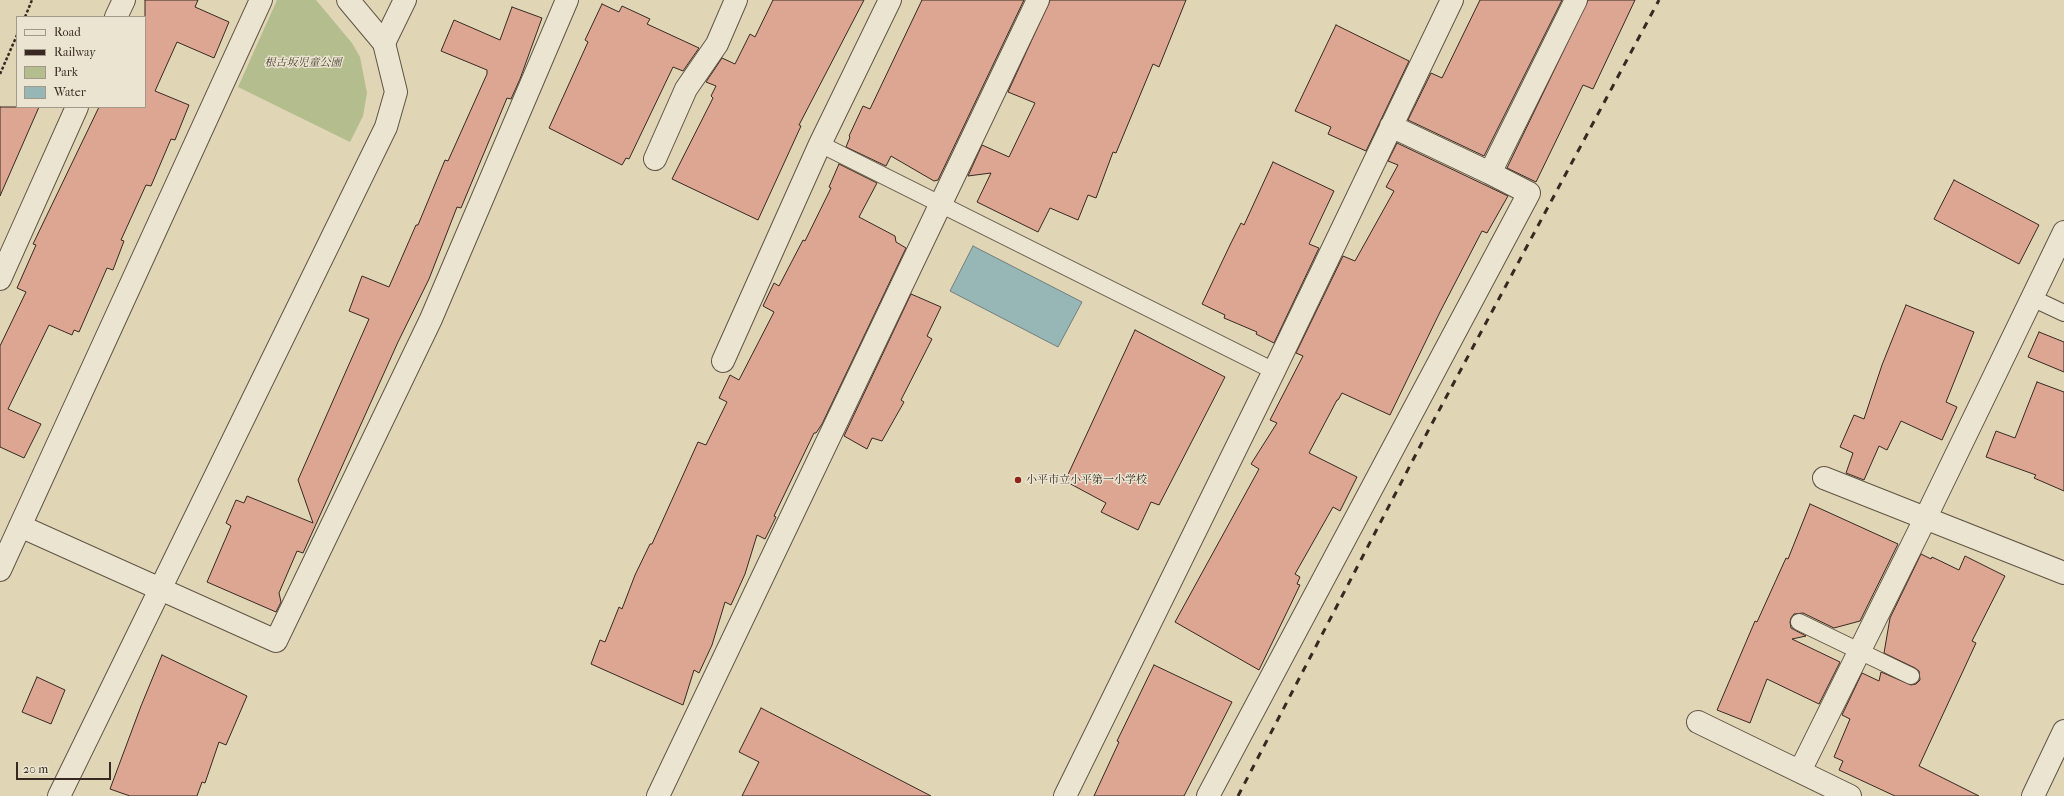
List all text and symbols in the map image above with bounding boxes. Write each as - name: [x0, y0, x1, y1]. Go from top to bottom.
- legend: [16, 16, 146, 108]
- text: Road: [54, 25, 81, 39]
- text: Railway: [54, 45, 96, 59]
- park label: 根古坂児童公園: [265, 56, 341, 70]
- text: Park: [54, 65, 78, 79]
- text: Water: [54, 85, 86, 99]
- place label: 小平市立小平第一小学校: [1026, 473, 1147, 487]
- marker: 小平市立小平第一小学校: [1013, 475, 1023, 485]
- scale bar: [18, 754, 113, 780]
- text: 20 m: [23, 762, 48, 776]

